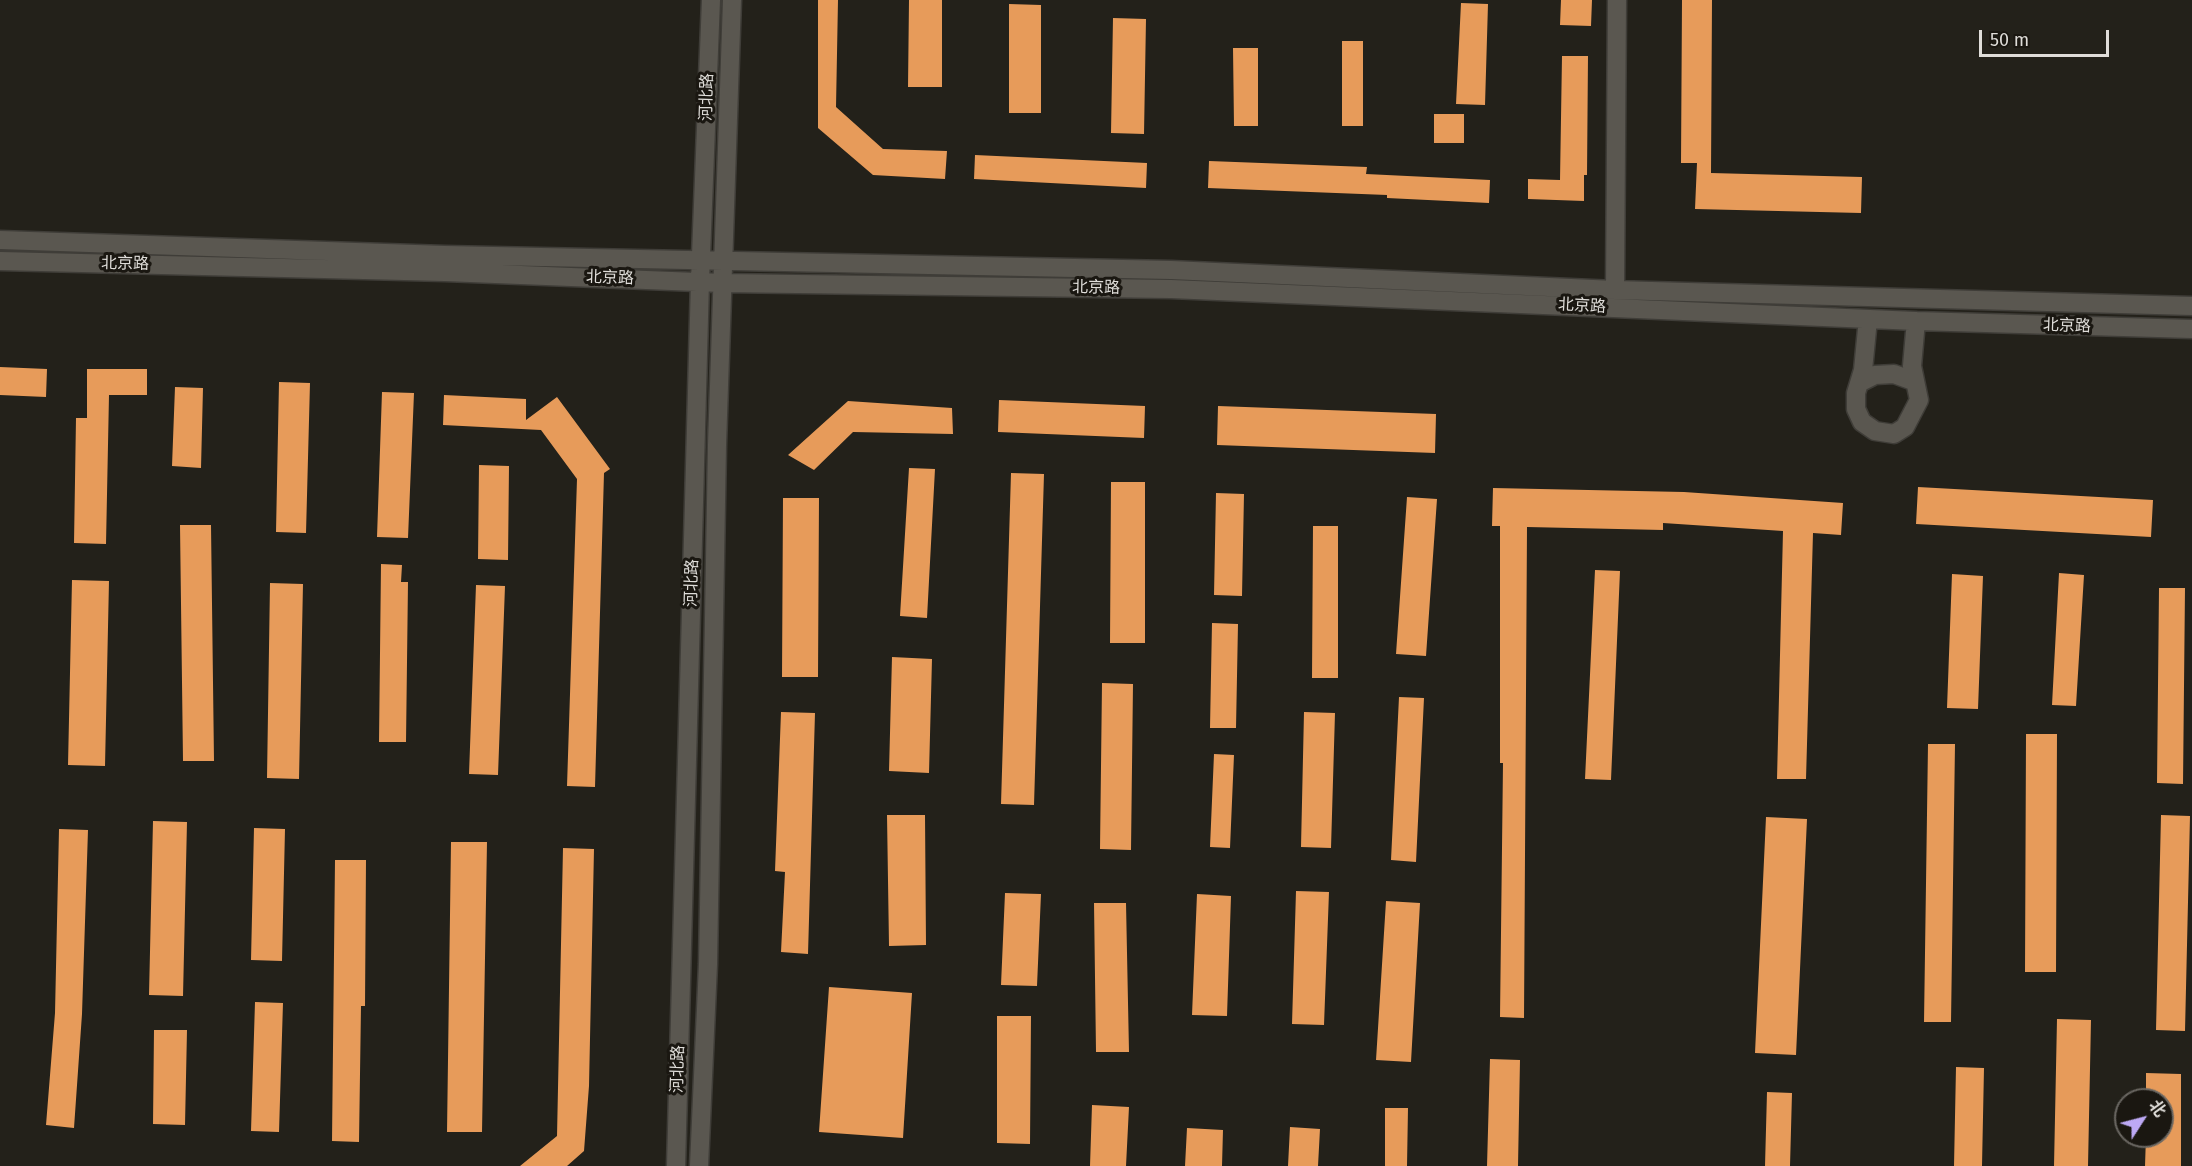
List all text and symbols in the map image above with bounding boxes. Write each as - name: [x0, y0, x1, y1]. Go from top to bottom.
- scale bar: [1982, 18, 2112, 56]
- text: 50 m: [1990, 29, 2029, 51]
- street label: 河北路: [697, 73, 717, 121]
- street label: 北京路: [101, 254, 149, 274]
- street label: 北京路: [586, 268, 634, 288]
- street label: 北京路: [1072, 278, 1120, 298]
- street label: 北京路: [1558, 295, 1606, 317]
- street label: 北京路: [2043, 316, 2091, 336]
- street label: 河北路: [682, 559, 702, 607]
- street label: 河北路: [668, 1045, 688, 1093]
- north arrow: [2114, 1088, 2174, 1148]
- text: 北: [2145, 1096, 2170, 1120]

